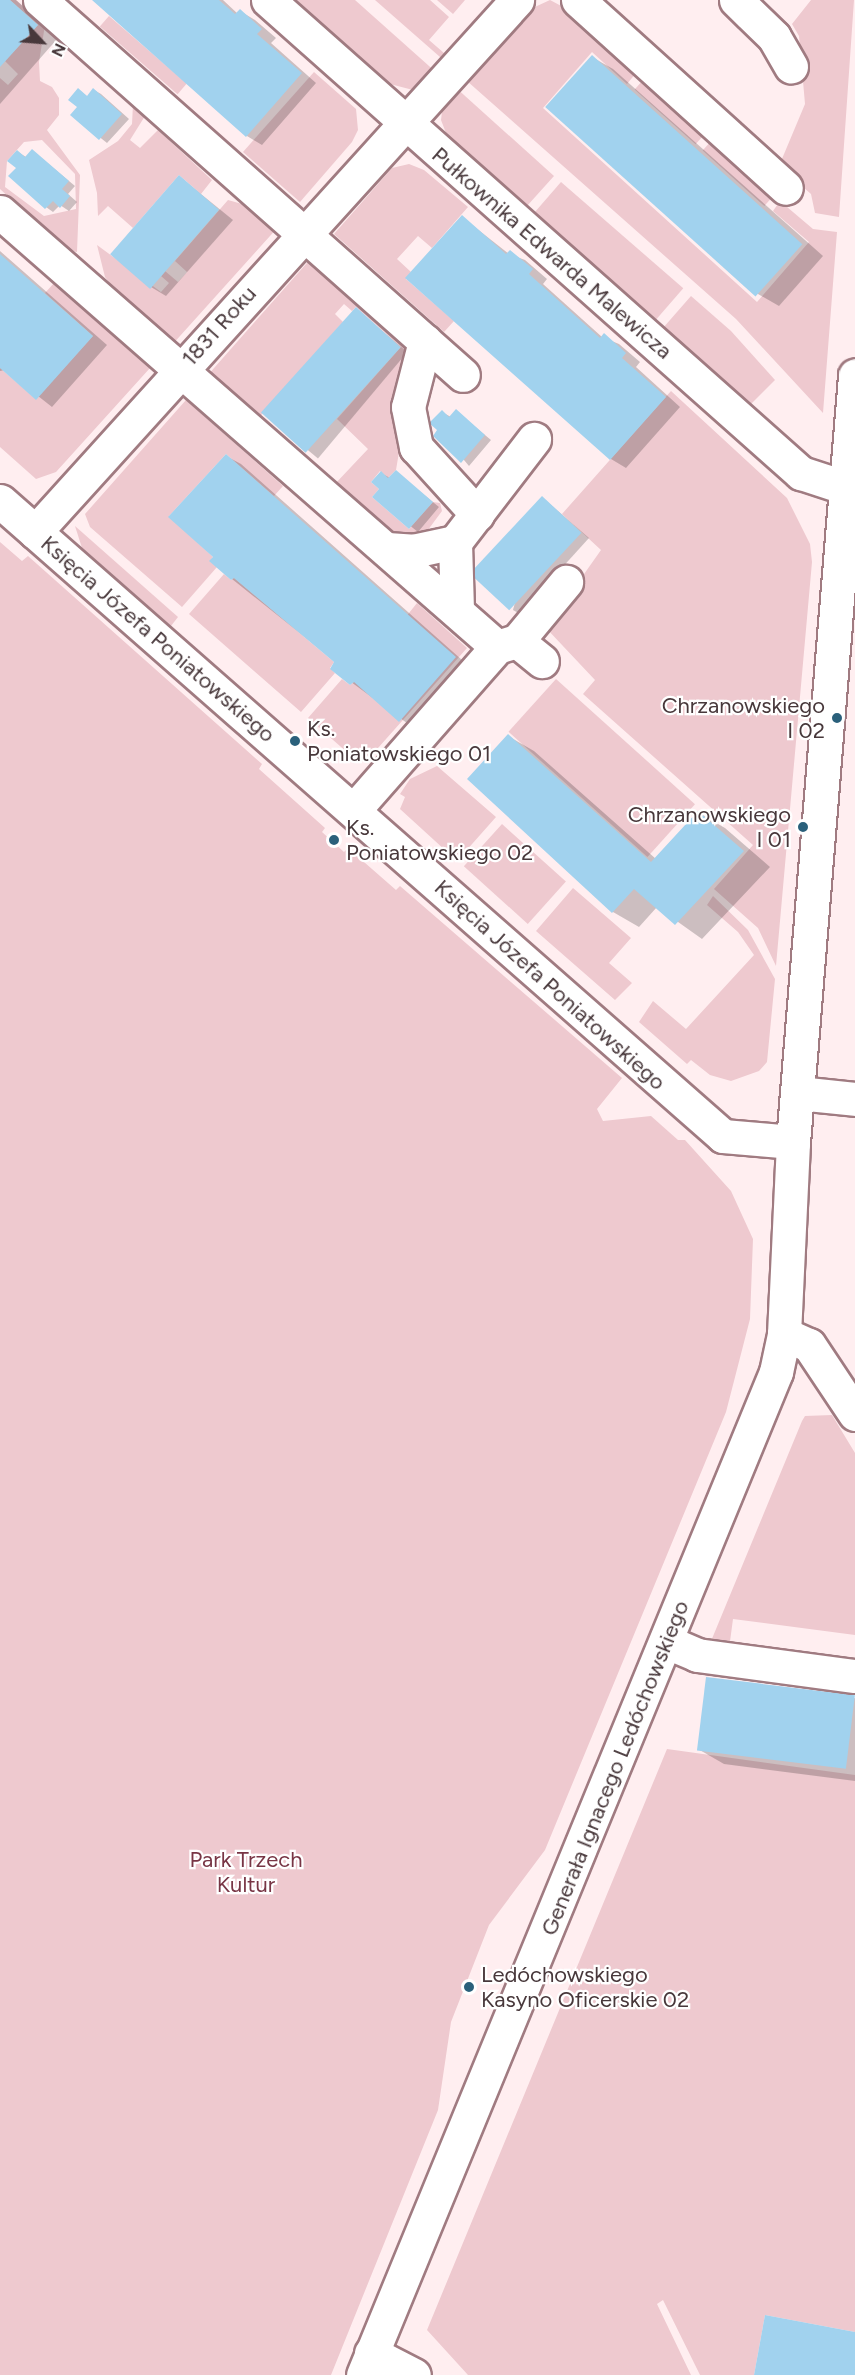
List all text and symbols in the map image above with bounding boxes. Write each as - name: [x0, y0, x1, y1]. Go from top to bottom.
- north arrow: [12, 12, 72, 72]
- text: N: [47, 40, 70, 60]
- street label: Pułkownika Edwarda Malewicza: [427, 142, 677, 364]
- street label: 1831 Roku: [176, 281, 262, 371]
- street label: Księcia Józefa Poniatowskiego: [36, 530, 280, 748]
- place label: Chrzanowskiego I 02: [662, 692, 825, 744]
- marker: Chrzanowskiego I 02: [830, 711, 844, 725]
- place label: Ks. Poniatowskiego 01: [307, 715, 491, 766]
- marker: Ks. Poniatowskiego 01: [288, 734, 302, 748]
- place label: Chrzanowskiego I 01: [628, 801, 791, 852]
- place label: Ks. Poniatowskiego 02: [346, 814, 533, 866]
- marker: Chrzanowskiego I 01: [796, 820, 810, 834]
- marker: Ks. Poniatowskiego 02: [327, 833, 341, 847]
- street label: Księcia Józefa Poniatowskiego: [429, 874, 671, 1096]
- street label: Generała Ignacego Ledóchowskiego: [536, 1597, 694, 1939]
- park label: Park Trzech Kultur: [190, 1846, 302, 1898]
- place label: Ledóchowskiego Kasyno Oficerskie 02: [481, 1961, 689, 2012]
- marker: Ledóchowskiego Kasyno Oficerskie 02: [462, 1980, 476, 1994]

